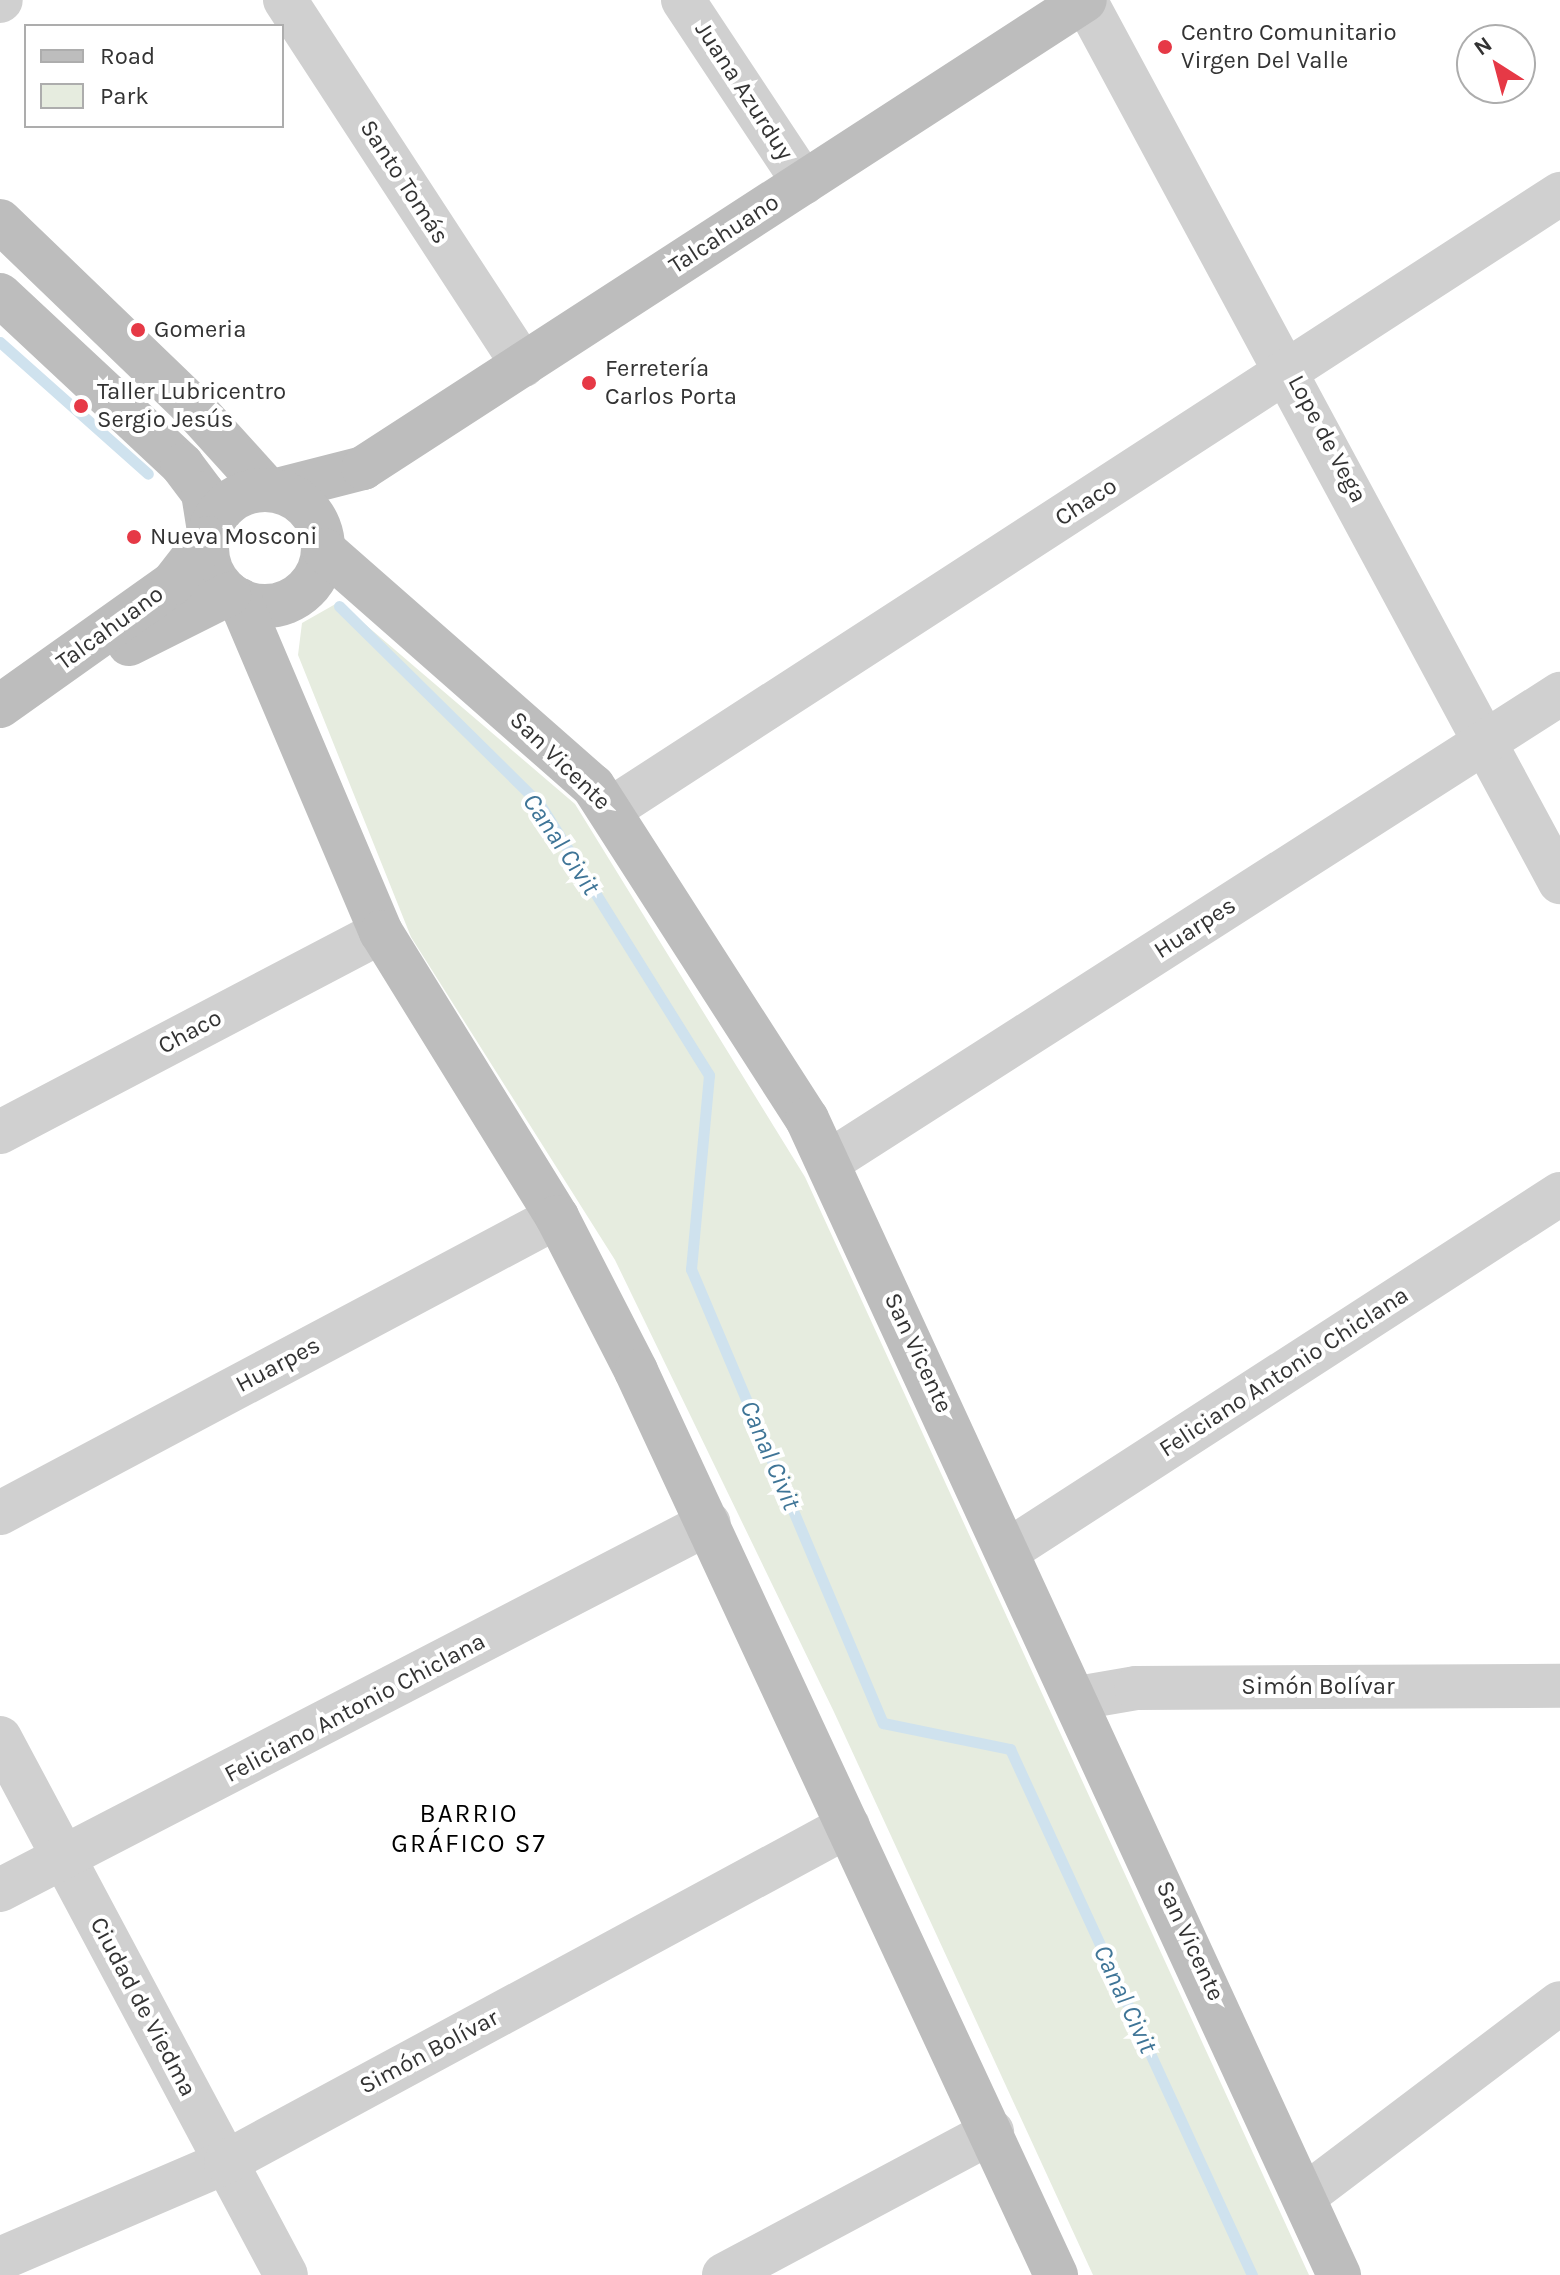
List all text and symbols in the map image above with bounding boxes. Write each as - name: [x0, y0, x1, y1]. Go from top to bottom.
- street label: Juana Azurduy: [689, 16, 799, 166]
- place label: Centro Comunitario Virgen Del Valle: [1181, 19, 1397, 75]
- legend: [24, 24, 284, 128]
- north arrow: [1456, 24, 1536, 104]
- text: N: [1469, 31, 1497, 61]
- marker: Centro Comunitario Virgen Del Valle: [1156, 38, 1174, 56]
- text: Road: [100, 42, 155, 70]
- text: Park: [100, 82, 149, 110]
- street label: Santo Tomás: [353, 115, 455, 249]
- street label: Talcahuano: [664, 188, 784, 280]
- place label: Gomeria: [154, 316, 246, 344]
- marker: Gomeria: [129, 321, 147, 339]
- place label: Ferretería Carlos Porta: [605, 355, 737, 411]
- street label: Lope de Vega: [1281, 370, 1373, 508]
- marker: Ferretería Carlos Porta: [580, 374, 598, 392]
- place label: Taller Lubricentro Sergio Jesús: [97, 378, 286, 434]
- marker: Taller Lubricentro Sergio Jesús: [72, 397, 90, 415]
- street label: Chaco: [1050, 471, 1122, 533]
- place label: Nueva Mosconi: [150, 523, 317, 551]
- marker: Nueva Mosconi: [125, 528, 143, 546]
- street label: Talcahuano: [51, 580, 169, 676]
- street label: San Vicente: [504, 706, 616, 816]
- water label: Canal Civit: [516, 787, 606, 901]
- street label: Huarpes: [1149, 891, 1241, 965]
- street label: Chaco: [153, 1003, 227, 1061]
- street label: Feliciano Antonio Chiclana: [1154, 1281, 1414, 1463]
- street label: San Vicente: [878, 1288, 958, 1418]
- street label: Huarpes: [231, 1331, 325, 1399]
- water label: Canal Civit: [733, 1396, 807, 1514]
- street label: Feliciano Antonio Chiclana: [220, 1627, 490, 1789]
- street label: Simón Bolívar: [1241, 1673, 1395, 1701]
- district label: BARRIO GRÁFICO S7: [391, 1798, 547, 1860]
- street label: San Vicente: [1150, 1876, 1230, 2006]
- street label: Ciudad de Viedma: [84, 1912, 202, 2102]
- water label: Canal Civit: [1086, 1940, 1164, 2058]
- street label: Simón Bolívar: [355, 2003, 503, 2101]

